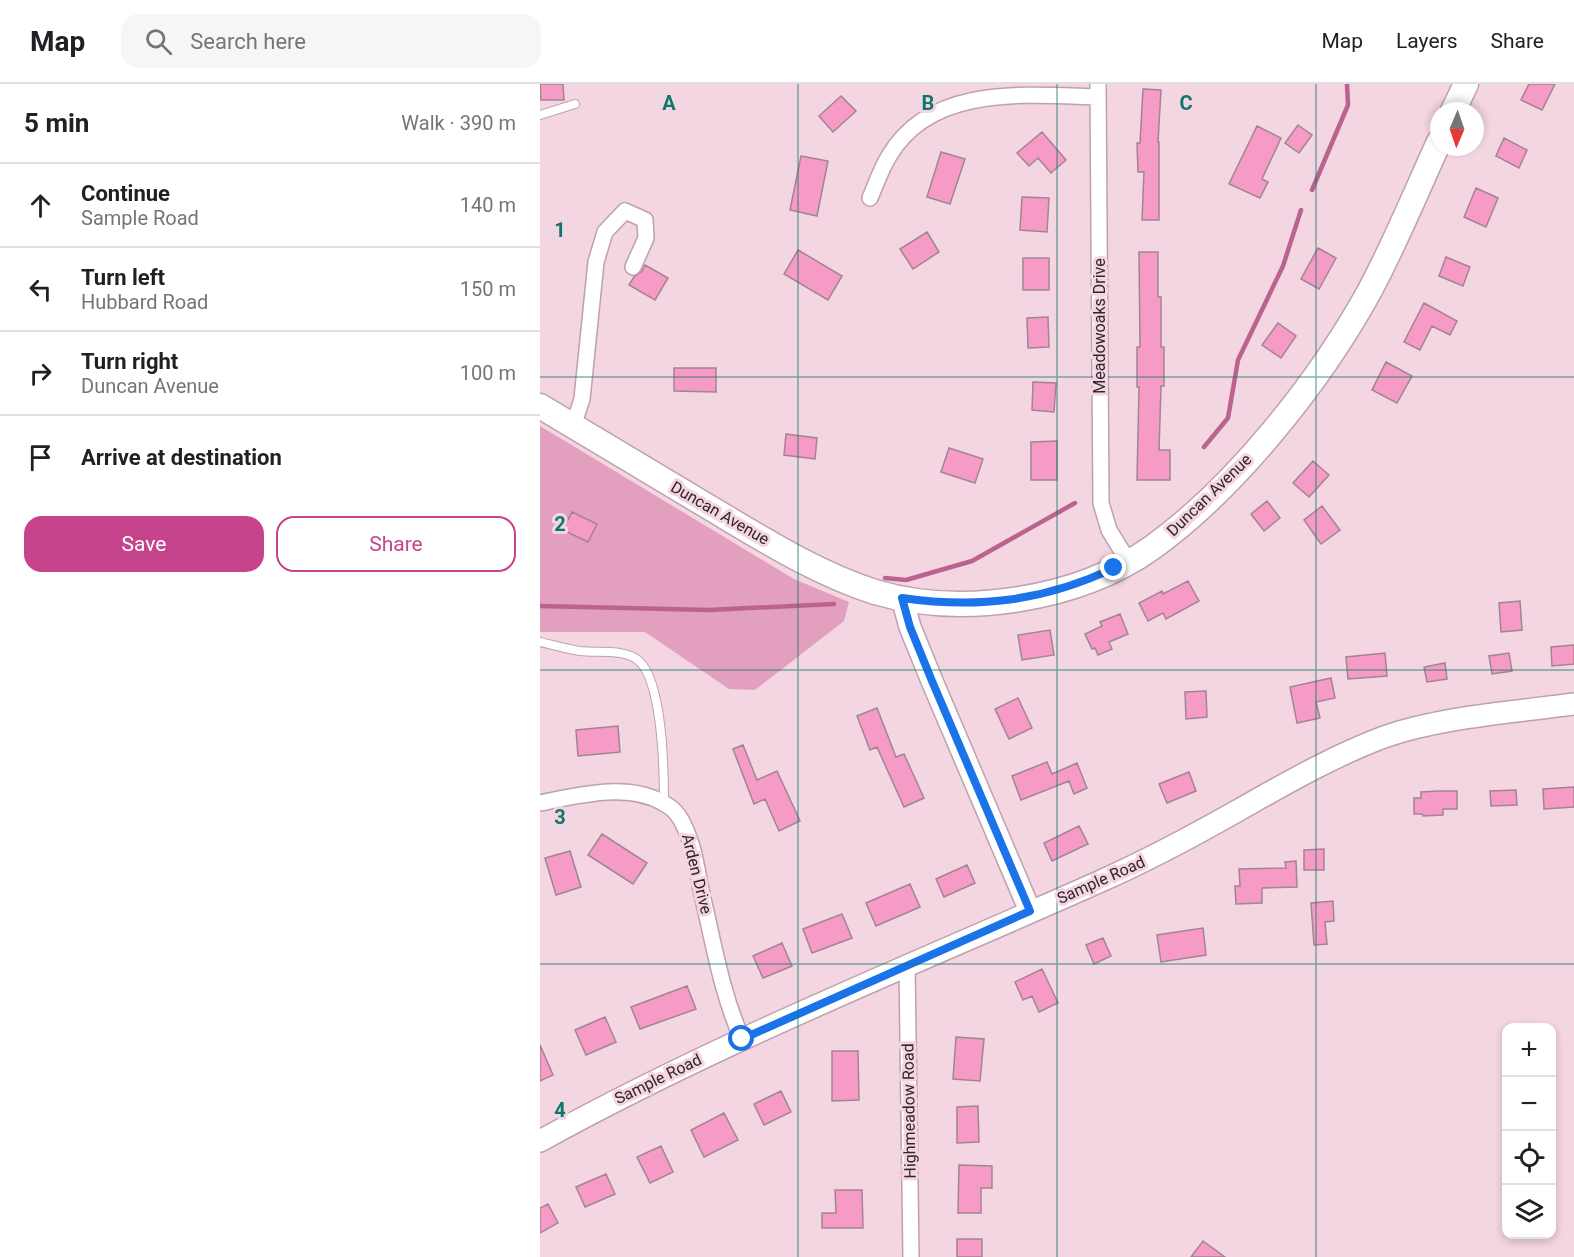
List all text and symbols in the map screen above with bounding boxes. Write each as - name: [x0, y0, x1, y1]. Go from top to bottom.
- search box: [121, 14, 541, 68]
- text: Map: [30, 25, 85, 58]
- icon: search: [142, 25, 175, 58]
- text: Search here: [190, 29, 306, 54]
- text: Map: [1321, 29, 1363, 53]
- text: Layers: [1396, 29, 1457, 53]
- text: Share: [1490, 29, 1544, 53]
- text: A: [662, 91, 676, 115]
- text: B: [922, 91, 934, 115]
- text: C: [1179, 91, 1193, 115]
- north arrow: [1430, 102, 1484, 156]
- text: 5 min: [24, 108, 89, 138]
- text: Walk · 390 m: [401, 111, 516, 135]
- text: Continue: [81, 181, 170, 206]
- icon: ahead: [24, 189, 57, 222]
- text: 140 m: [460, 193, 516, 217]
- text: Sample Road: [81, 206, 199, 230]
- text: 1: [554, 218, 566, 242]
- street label: Meadowoaks Drive: [1090, 258, 1109, 394]
- text: Turn left: [81, 265, 165, 290]
- icon: left: [24, 273, 57, 306]
- text: 150 m: [460, 277, 516, 301]
- text: Hubbard Road: [81, 290, 208, 314]
- text: Turn right: [81, 349, 178, 374]
- icon: right: [24, 357, 57, 390]
- text: 100 m: [460, 361, 516, 385]
- text: Duncan Avenue: [81, 374, 219, 398]
- icon: arrive: [24, 441, 57, 474]
- text: Arrive at destination: [81, 445, 282, 470]
- street label: Duncan Avenue: [1163, 450, 1255, 540]
- street label: Duncan Avenue: [667, 477, 773, 549]
- text: 2: [554, 512, 566, 536]
- button: Save: [24, 516, 264, 572]
- button: Share: [276, 516, 516, 572]
- route end: [1100, 554, 1126, 580]
- text: 3: [554, 805, 566, 829]
- street label: Arden Drive: [678, 832, 716, 916]
- street label: Sample Road: [1054, 852, 1148, 908]
- map controls: [1502, 1023, 1556, 1239]
- button: +: [1502, 1023, 1556, 1077]
- route start: [728, 1025, 754, 1051]
- street label: Highmeadow Road: [898, 1043, 920, 1179]
- street label: Sample Road: [611, 1050, 705, 1108]
- button: −: [1502, 1077, 1556, 1131]
- text: 4: [554, 1098, 566, 1122]
- button: locate: [1502, 1131, 1556, 1185]
- button: layers: [1502, 1185, 1556, 1239]

